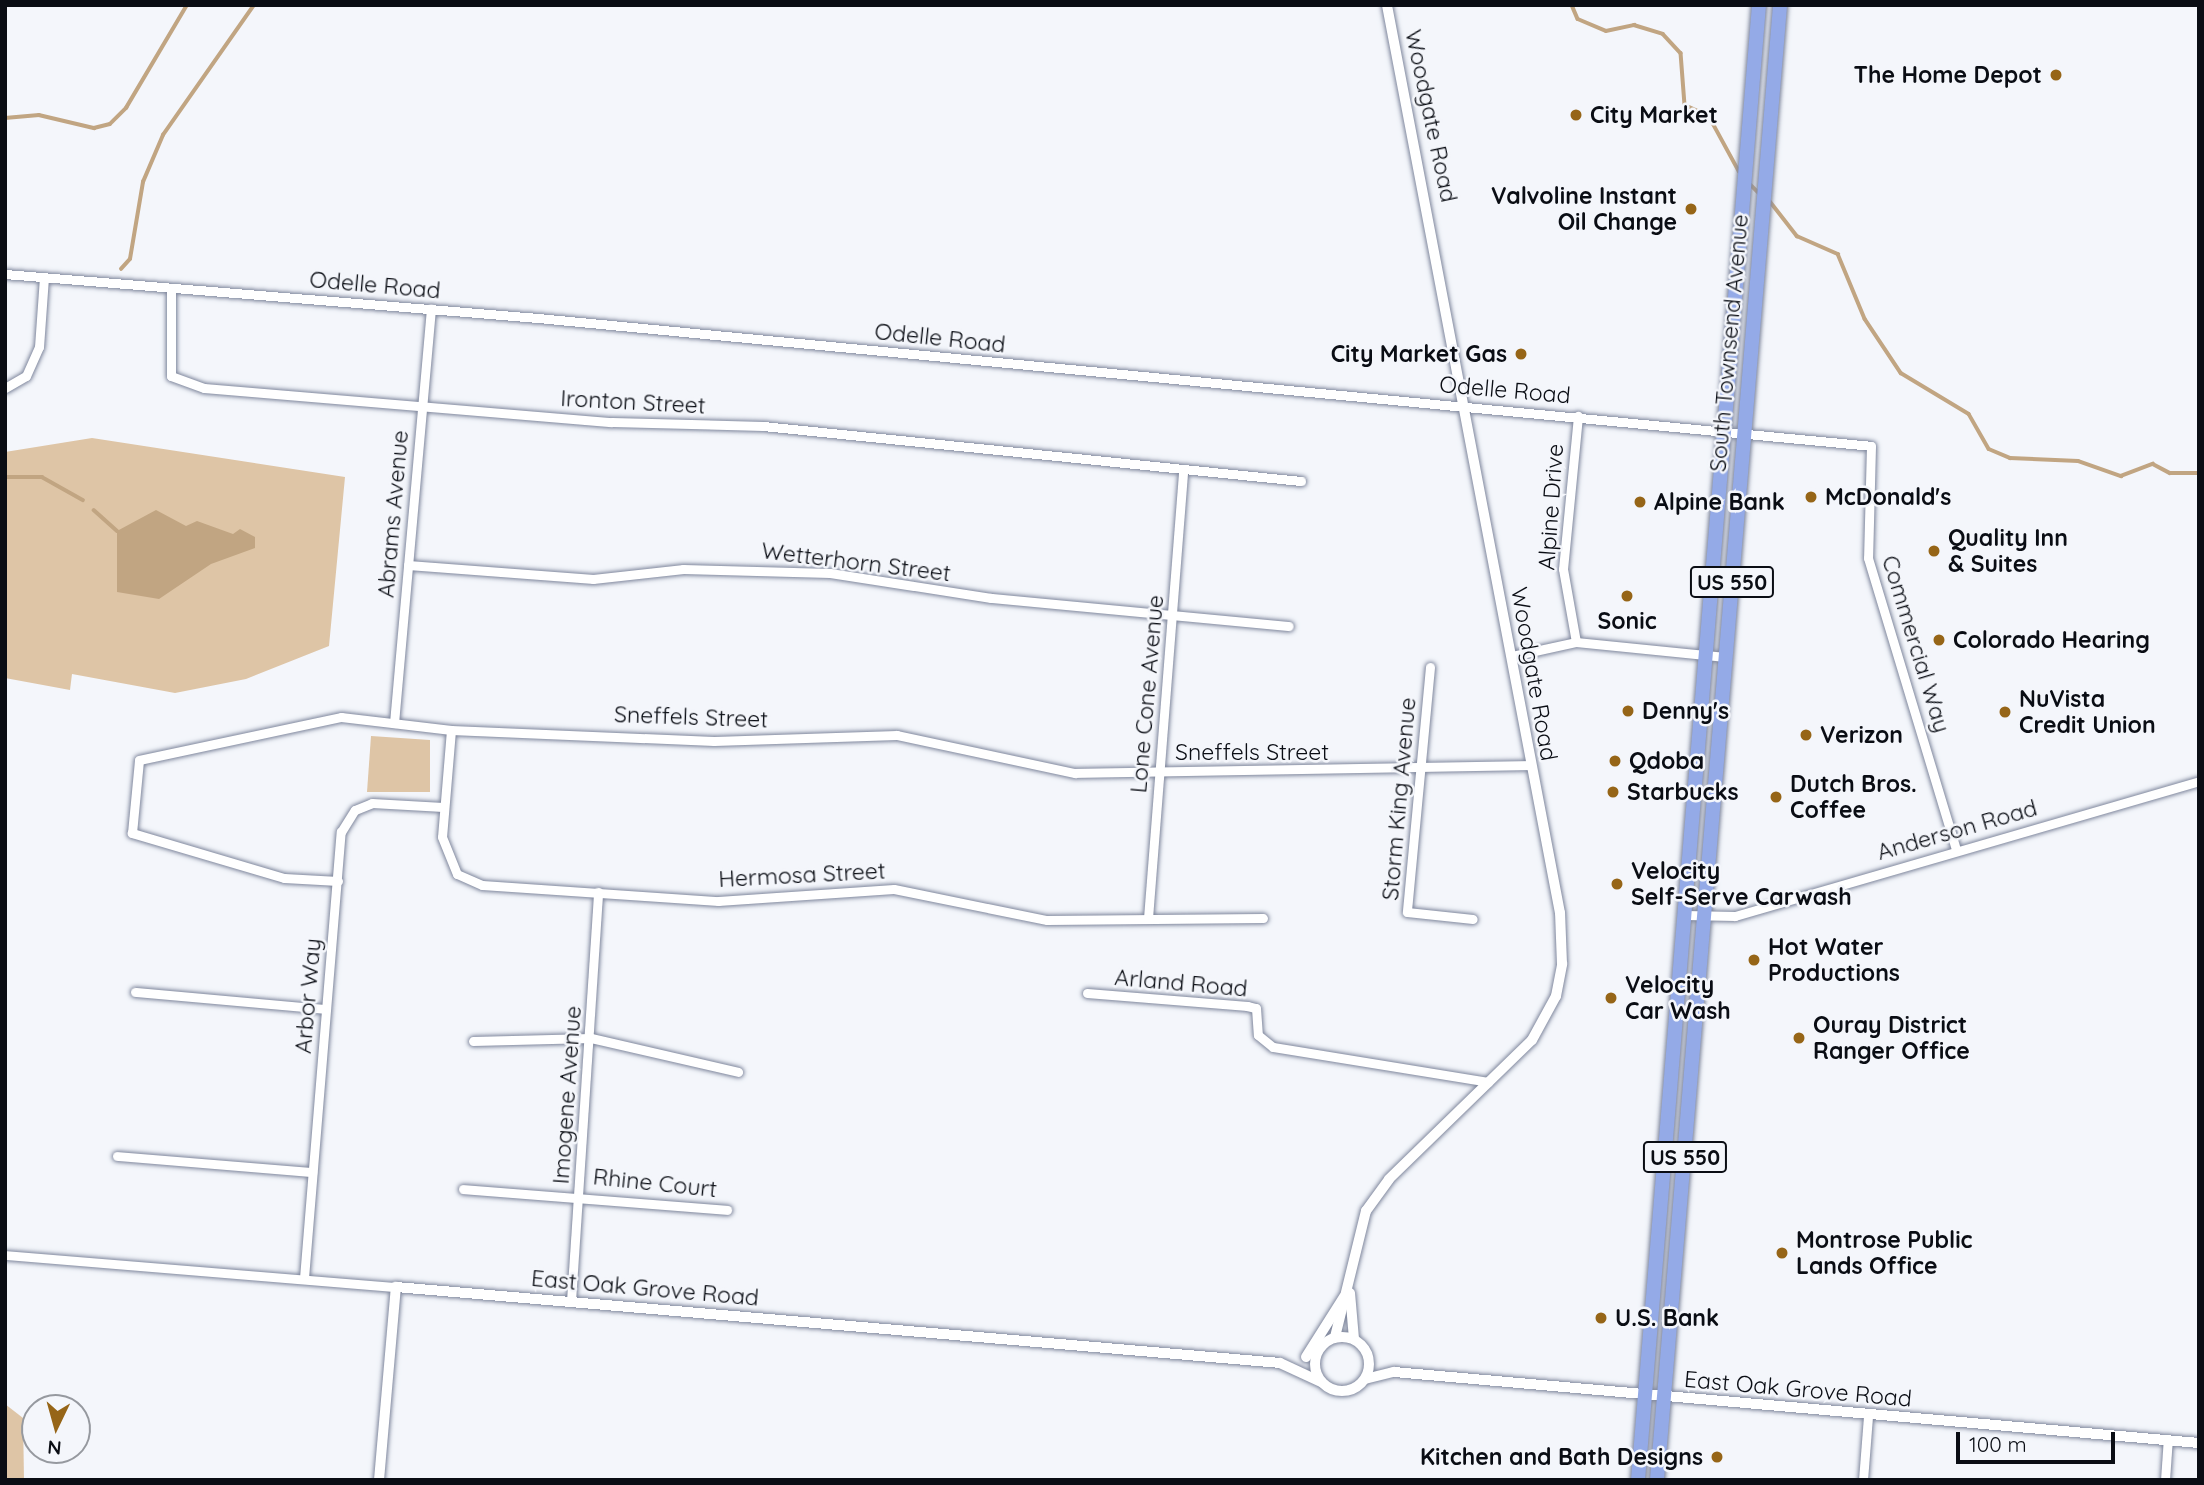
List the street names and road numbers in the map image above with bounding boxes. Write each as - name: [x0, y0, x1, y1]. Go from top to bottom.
- street label: Woodgate Road: [1399, 27, 1463, 205]
- street label: South Townsend Avenue: [1704, 213, 1754, 473]
- street label: Odelle Road: [308, 266, 442, 304]
- street label: Odelle Road: [873, 317, 1007, 359]
- street label: Odelle Road: [1438, 371, 1572, 409]
- street label: Ironton Street: [560, 384, 706, 420]
- street label: Abrams Avenue: [372, 429, 414, 599]
- street label: Alpine Drive: [1533, 443, 1569, 571]
- street label: Wetterhorn Street: [760, 537, 952, 587]
- street label: Commercial Way: [1876, 552, 1956, 736]
- road number: US 550: [1688, 564, 1776, 600]
- street label: Woodgate Road: [1505, 585, 1563, 763]
- street label: Lone Cone Avenue: [1125, 594, 1169, 794]
- street label: Storm King Avenue: [1376, 696, 1422, 902]
- street label: Sneffels Street: [614, 701, 768, 733]
- street label: Sneffels Street: [1175, 738, 1329, 766]
- street label: Anderson Road: [1874, 794, 2040, 866]
- street label: Hermosa Street: [718, 857, 886, 893]
- street label: Arbor Way: [289, 937, 327, 1055]
- street label: Arland Road: [1113, 963, 1249, 1003]
- street label: Imogene Avenue: [547, 1005, 587, 1185]
- road number: US 550: [1641, 1140, 1729, 1174]
- street label: Rhine Court: [592, 1163, 718, 1203]
- street label: East Oak Grove Road: [530, 1264, 760, 1312]
- street label: East Oak Grove Road: [1683, 1365, 1913, 1413]

